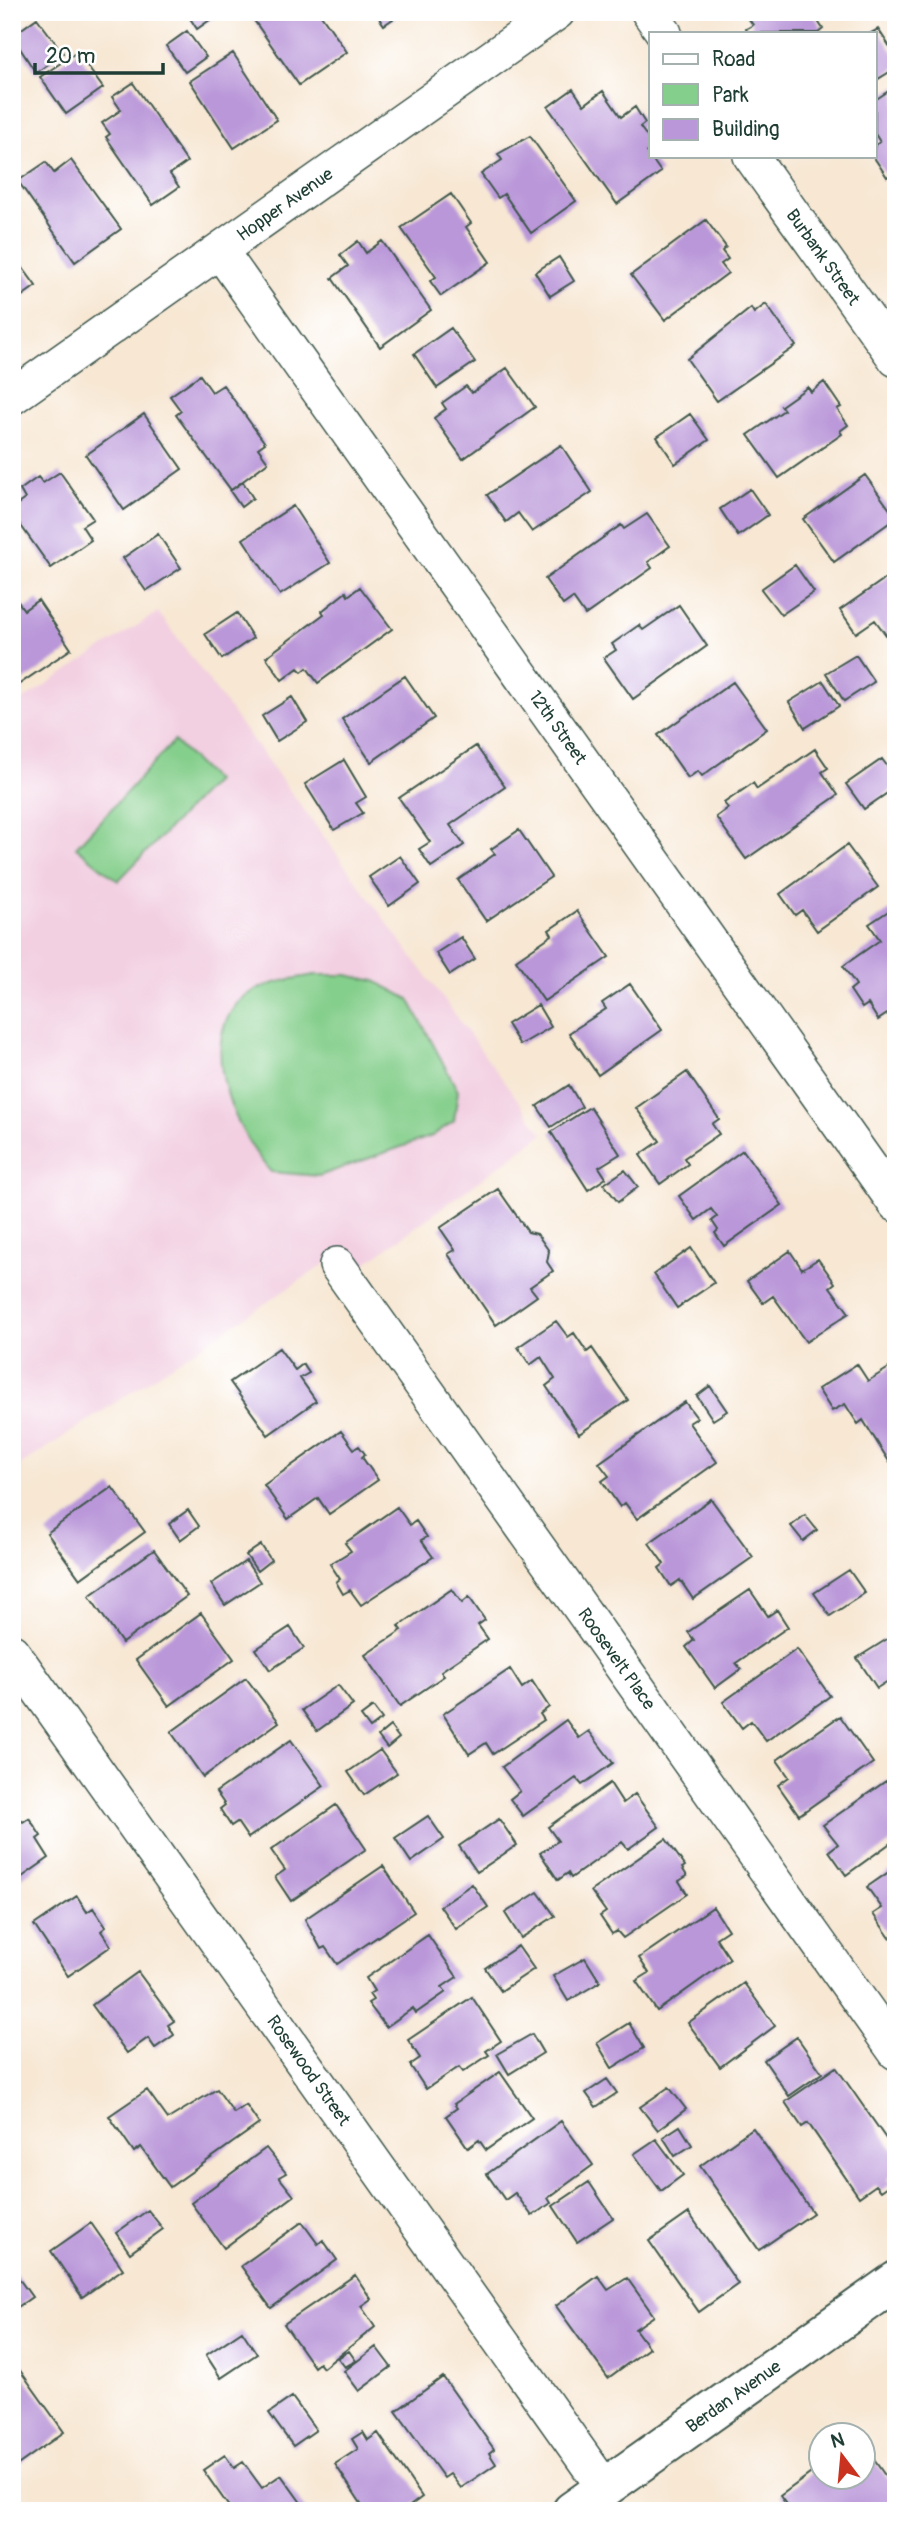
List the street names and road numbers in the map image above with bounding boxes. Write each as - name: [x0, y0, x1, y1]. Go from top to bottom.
- street label: Hopper Avenue: [232, 163, 338, 247]
- street label: Burbank Street: [781, 205, 865, 310]
- street label: 12th Street: [523, 686, 592, 770]
- street label: Roosevelt Place: [572, 1604, 660, 1715]
- street label: Rosewood Street: [261, 2011, 356, 2131]
- street label: Berdan Avenue: [682, 2355, 786, 2438]

